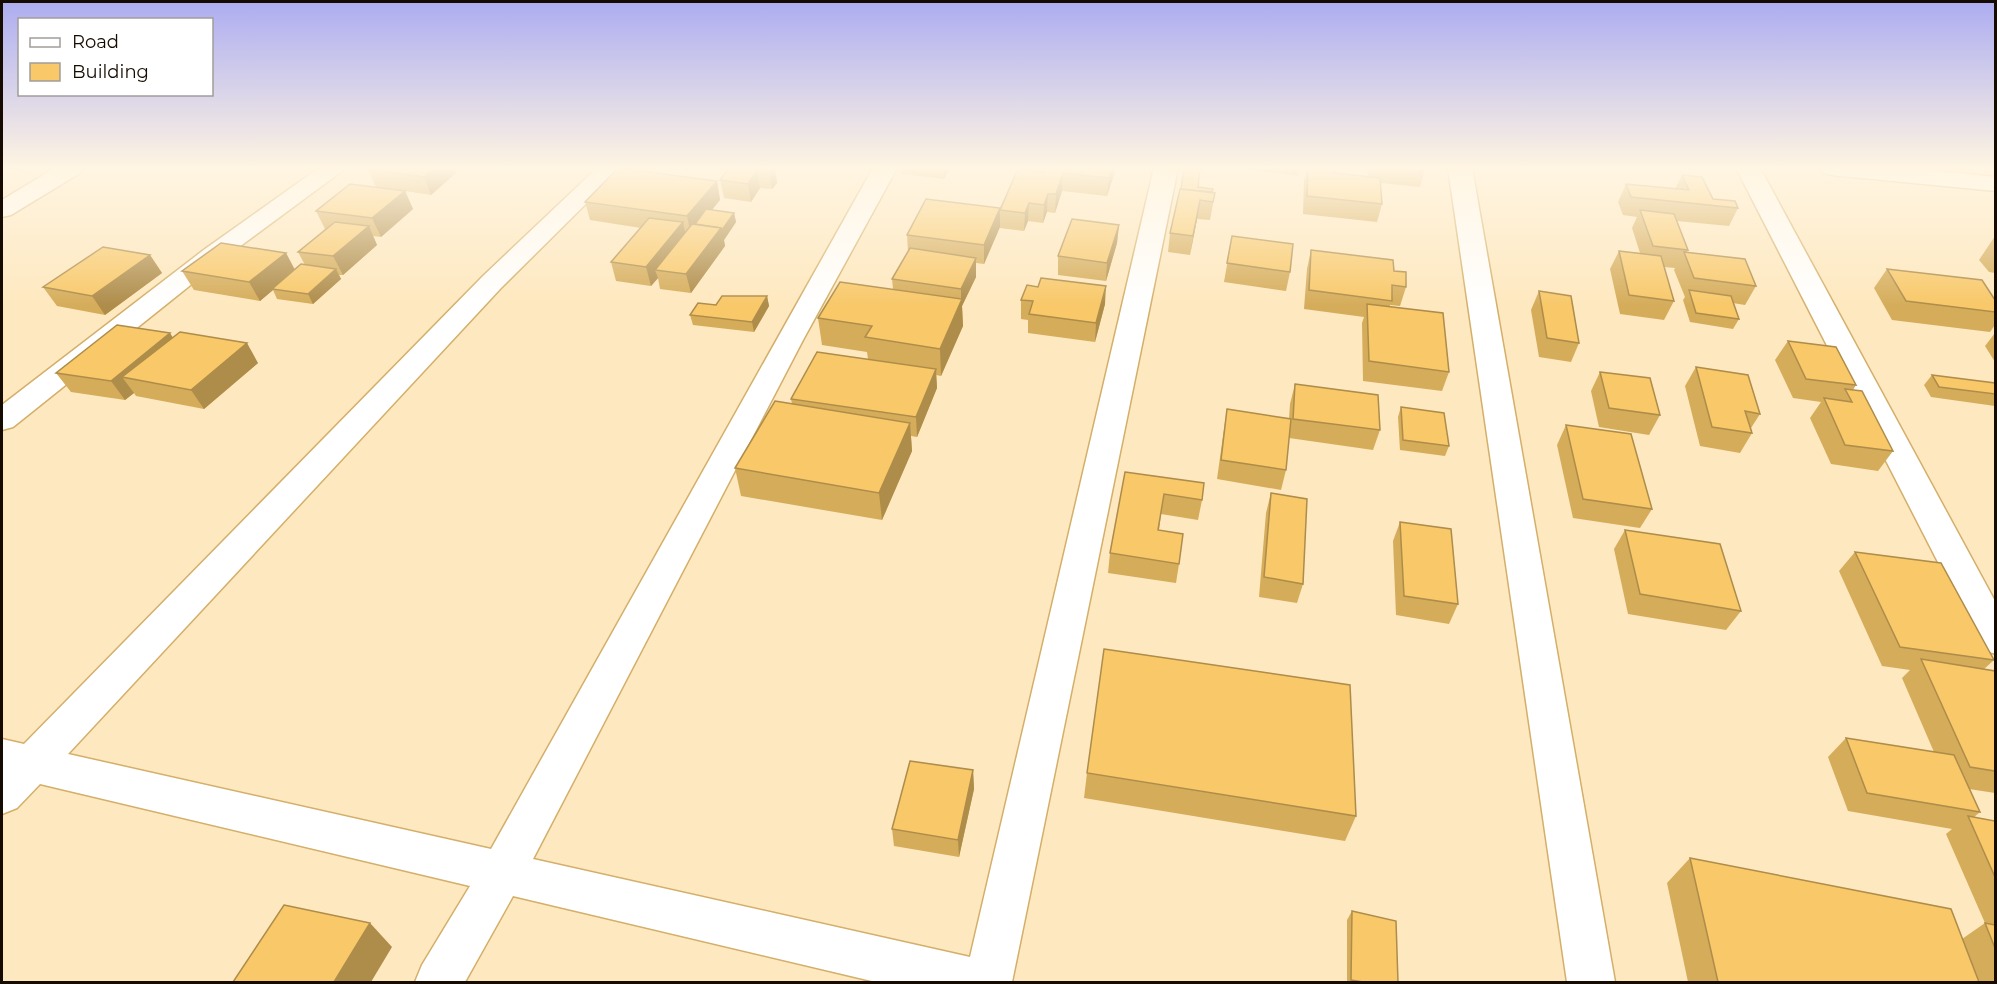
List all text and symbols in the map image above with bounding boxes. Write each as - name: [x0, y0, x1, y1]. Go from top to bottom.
- legend: [18, 18, 213, 96]
- text: Road: [72, 31, 119, 53]
- text: Building: [72, 61, 149, 83]

